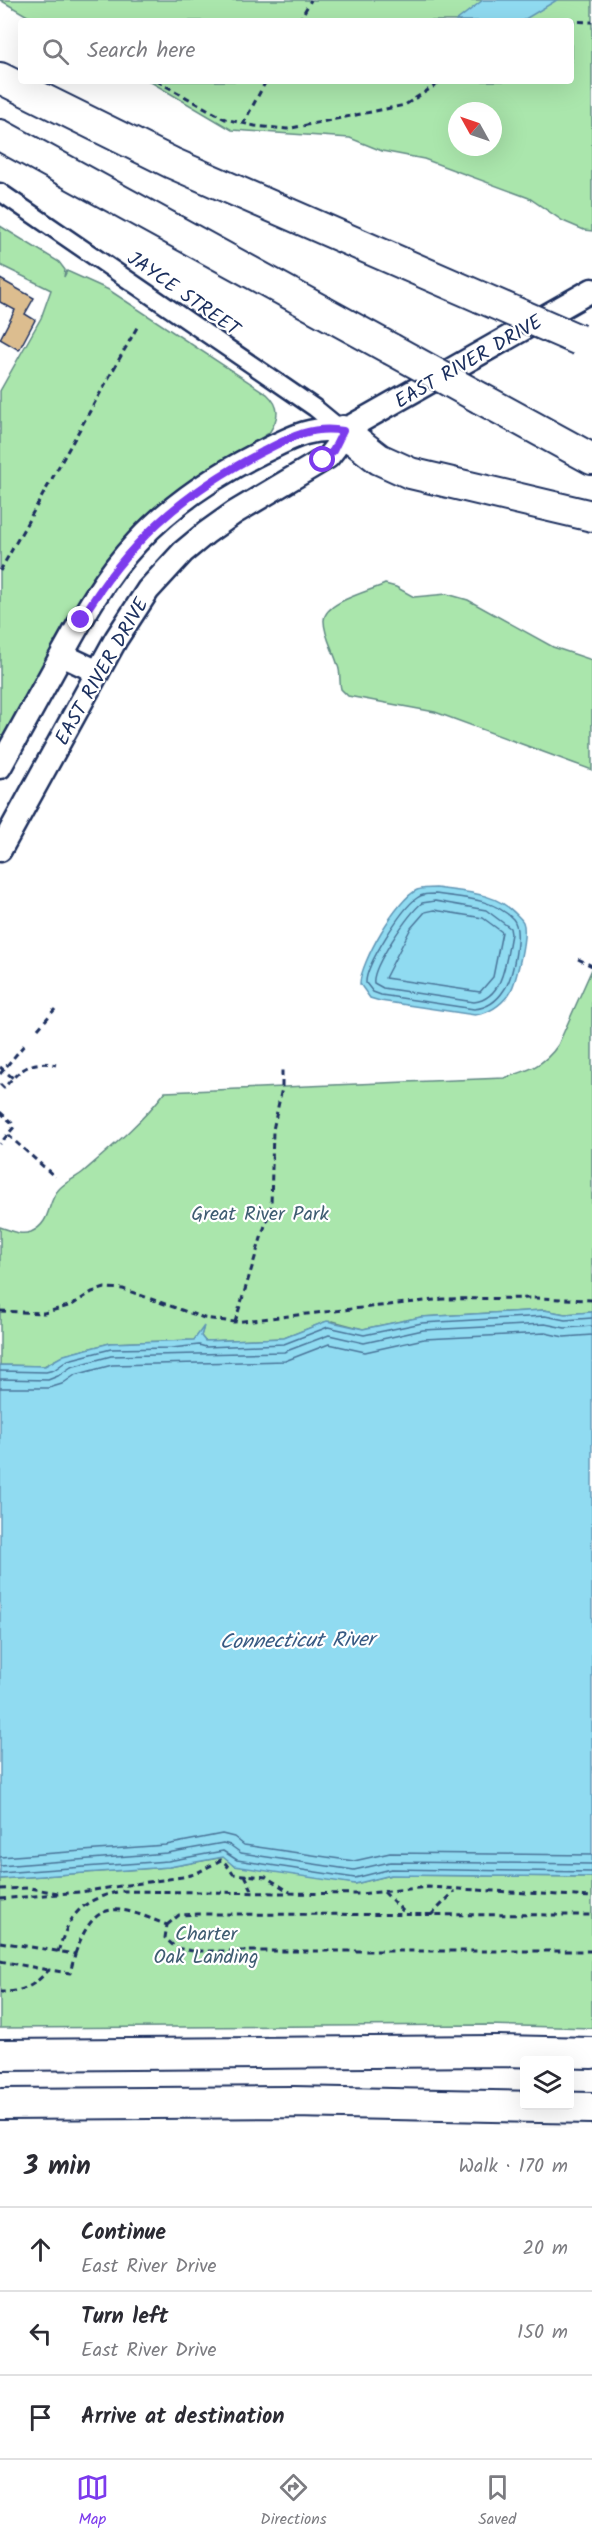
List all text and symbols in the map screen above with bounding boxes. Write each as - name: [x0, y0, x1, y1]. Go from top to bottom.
- search box: [18, 18, 574, 84]
- text: Search here: [87, 34, 195, 69]
- icon: search: [39, 35, 72, 68]
- north arrow: [448, 102, 502, 156]
- street label: JAYCE STREET: [120, 244, 248, 347]
- street label: EAST RIVER DRIVE: [389, 307, 550, 418]
- route start: [309, 446, 335, 472]
- street label: EAST RIVER DRIVE: [47, 591, 159, 752]
- route end: [67, 606, 93, 632]
- park label: Great River Park: [191, 1199, 329, 1231]
- water label: Connecticut River: [219, 1624, 379, 1659]
- park label: Charter Oak Landing: [154, 1919, 258, 1974]
- map controls: [520, 2056, 574, 2110]
- button: layers: [520, 2056, 574, 2110]
- text: 3 min: [24, 2146, 91, 2188]
- text: Walk · 170 m: [458, 2151, 568, 2183]
- text: Continue: [81, 2216, 166, 2251]
- icon: ahead: [24, 2233, 57, 2266]
- text: 20 m: [522, 2233, 568, 2265]
- text: East River Drive: [81, 2251, 217, 2283]
- text: Turn left: [81, 2300, 168, 2335]
- icon: left: [24, 2317, 57, 2350]
- text: 150 m: [517, 2317, 568, 2349]
- text: East River Drive: [81, 2335, 217, 2367]
- text: Arrive at destination: [81, 2400, 284, 2435]
- icon: arrive: [24, 2401, 57, 2434]
- tab: Map: [76, 2471, 109, 2532]
- tab: Directions: [260, 2471, 327, 2532]
- tab: Saved: [478, 2471, 516, 2532]

